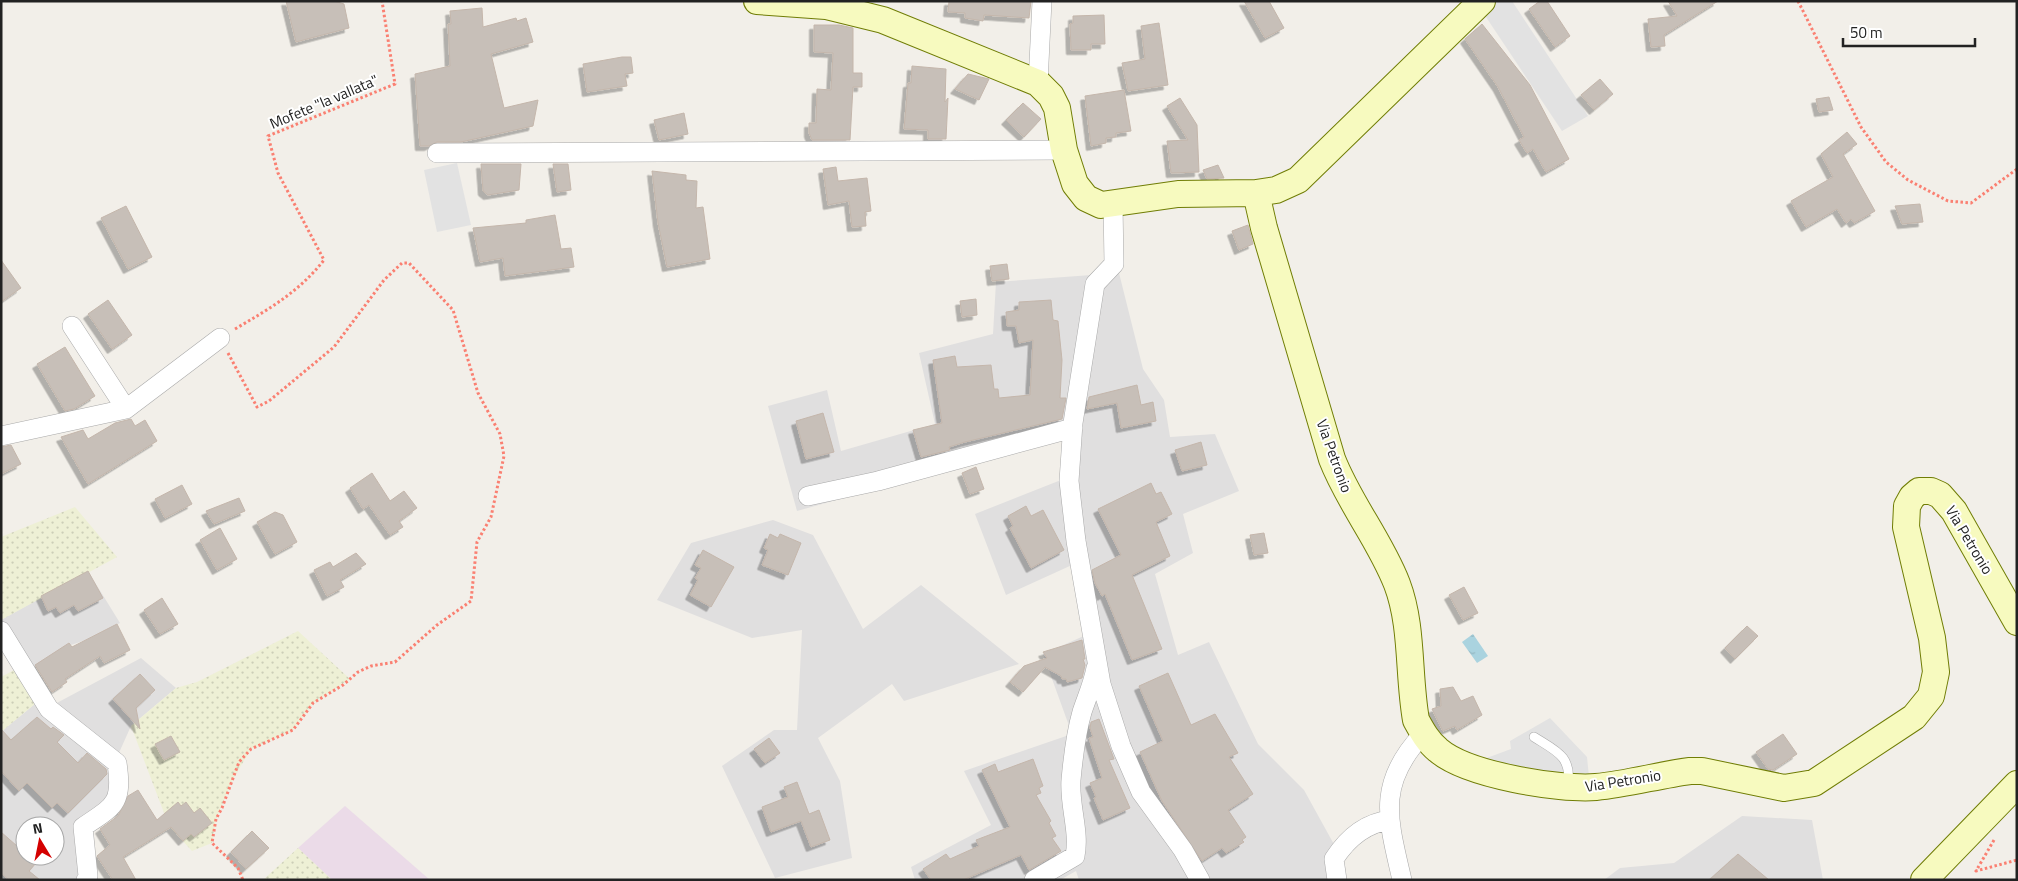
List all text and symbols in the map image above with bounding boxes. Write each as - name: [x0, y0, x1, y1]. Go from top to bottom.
- scale bar: [1843, 15, 1976, 47]
- text: 50 m: [1850, 21, 1883, 44]
- street label: Mofete "la vallata": [266, 68, 382, 135]
- street label: Via Petronio: [1311, 416, 1358, 496]
- street label: Via Petronio: [1940, 501, 1999, 579]
- street label: Via Petronio: [1583, 763, 1663, 798]
- north arrow: [15, 816, 65, 866]
- text: N: [31, 817, 44, 839]

